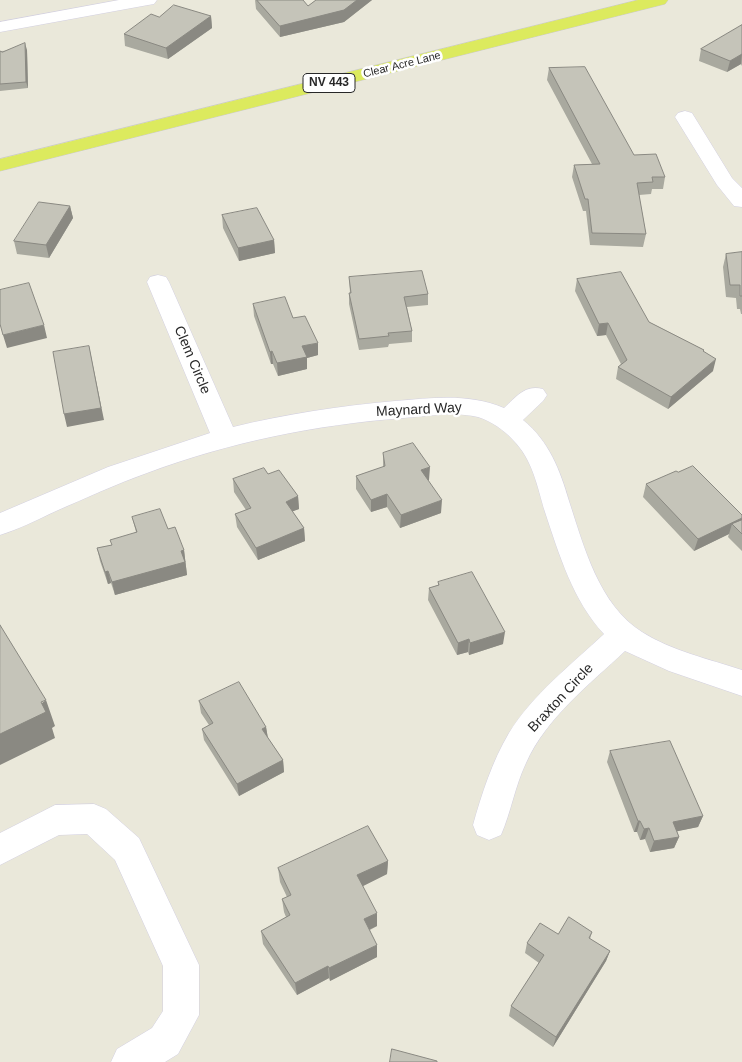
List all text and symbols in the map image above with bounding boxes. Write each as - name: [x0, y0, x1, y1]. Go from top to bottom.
- street label: Clear Acre Lane: [362, 49, 442, 81]
- road number: NV 443: [303, 74, 355, 92]
- street label: Clem Circle: [170, 323, 214, 397]
- street label: Maynard Way: [376, 399, 462, 421]
- street label: Braxton Circle: [525, 660, 597, 736]

